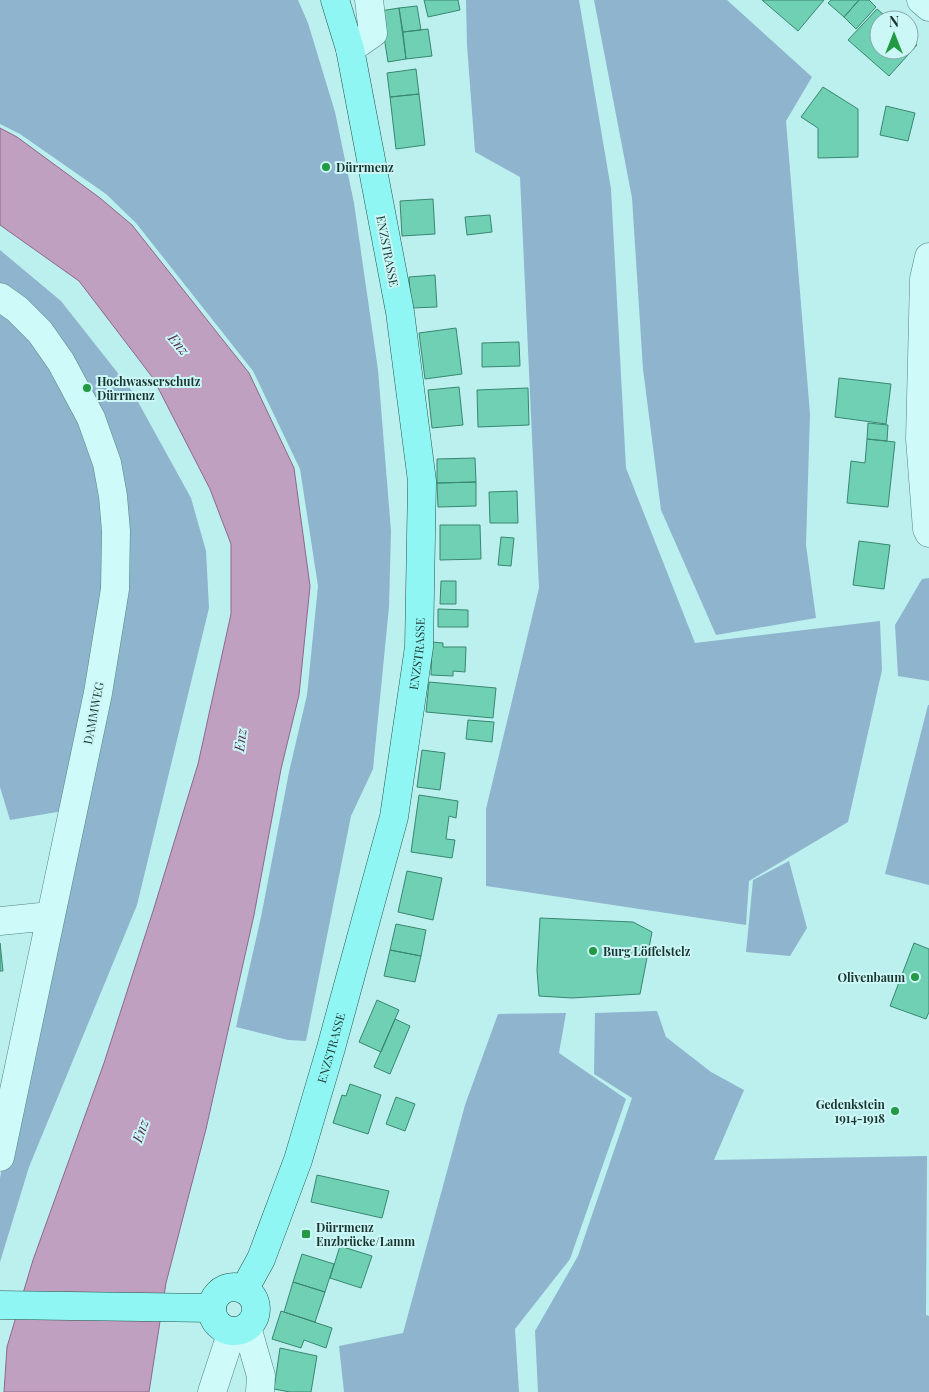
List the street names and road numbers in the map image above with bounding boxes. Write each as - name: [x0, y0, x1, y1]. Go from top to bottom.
- street label: ENZSTRASSE: [373, 214, 403, 288]
- street label: ENZSTRASSE: [405, 618, 428, 691]
- street label: DAMMWEG: [79, 680, 107, 746]
- street label: ENZSTRASSE: [313, 1011, 348, 1085]

